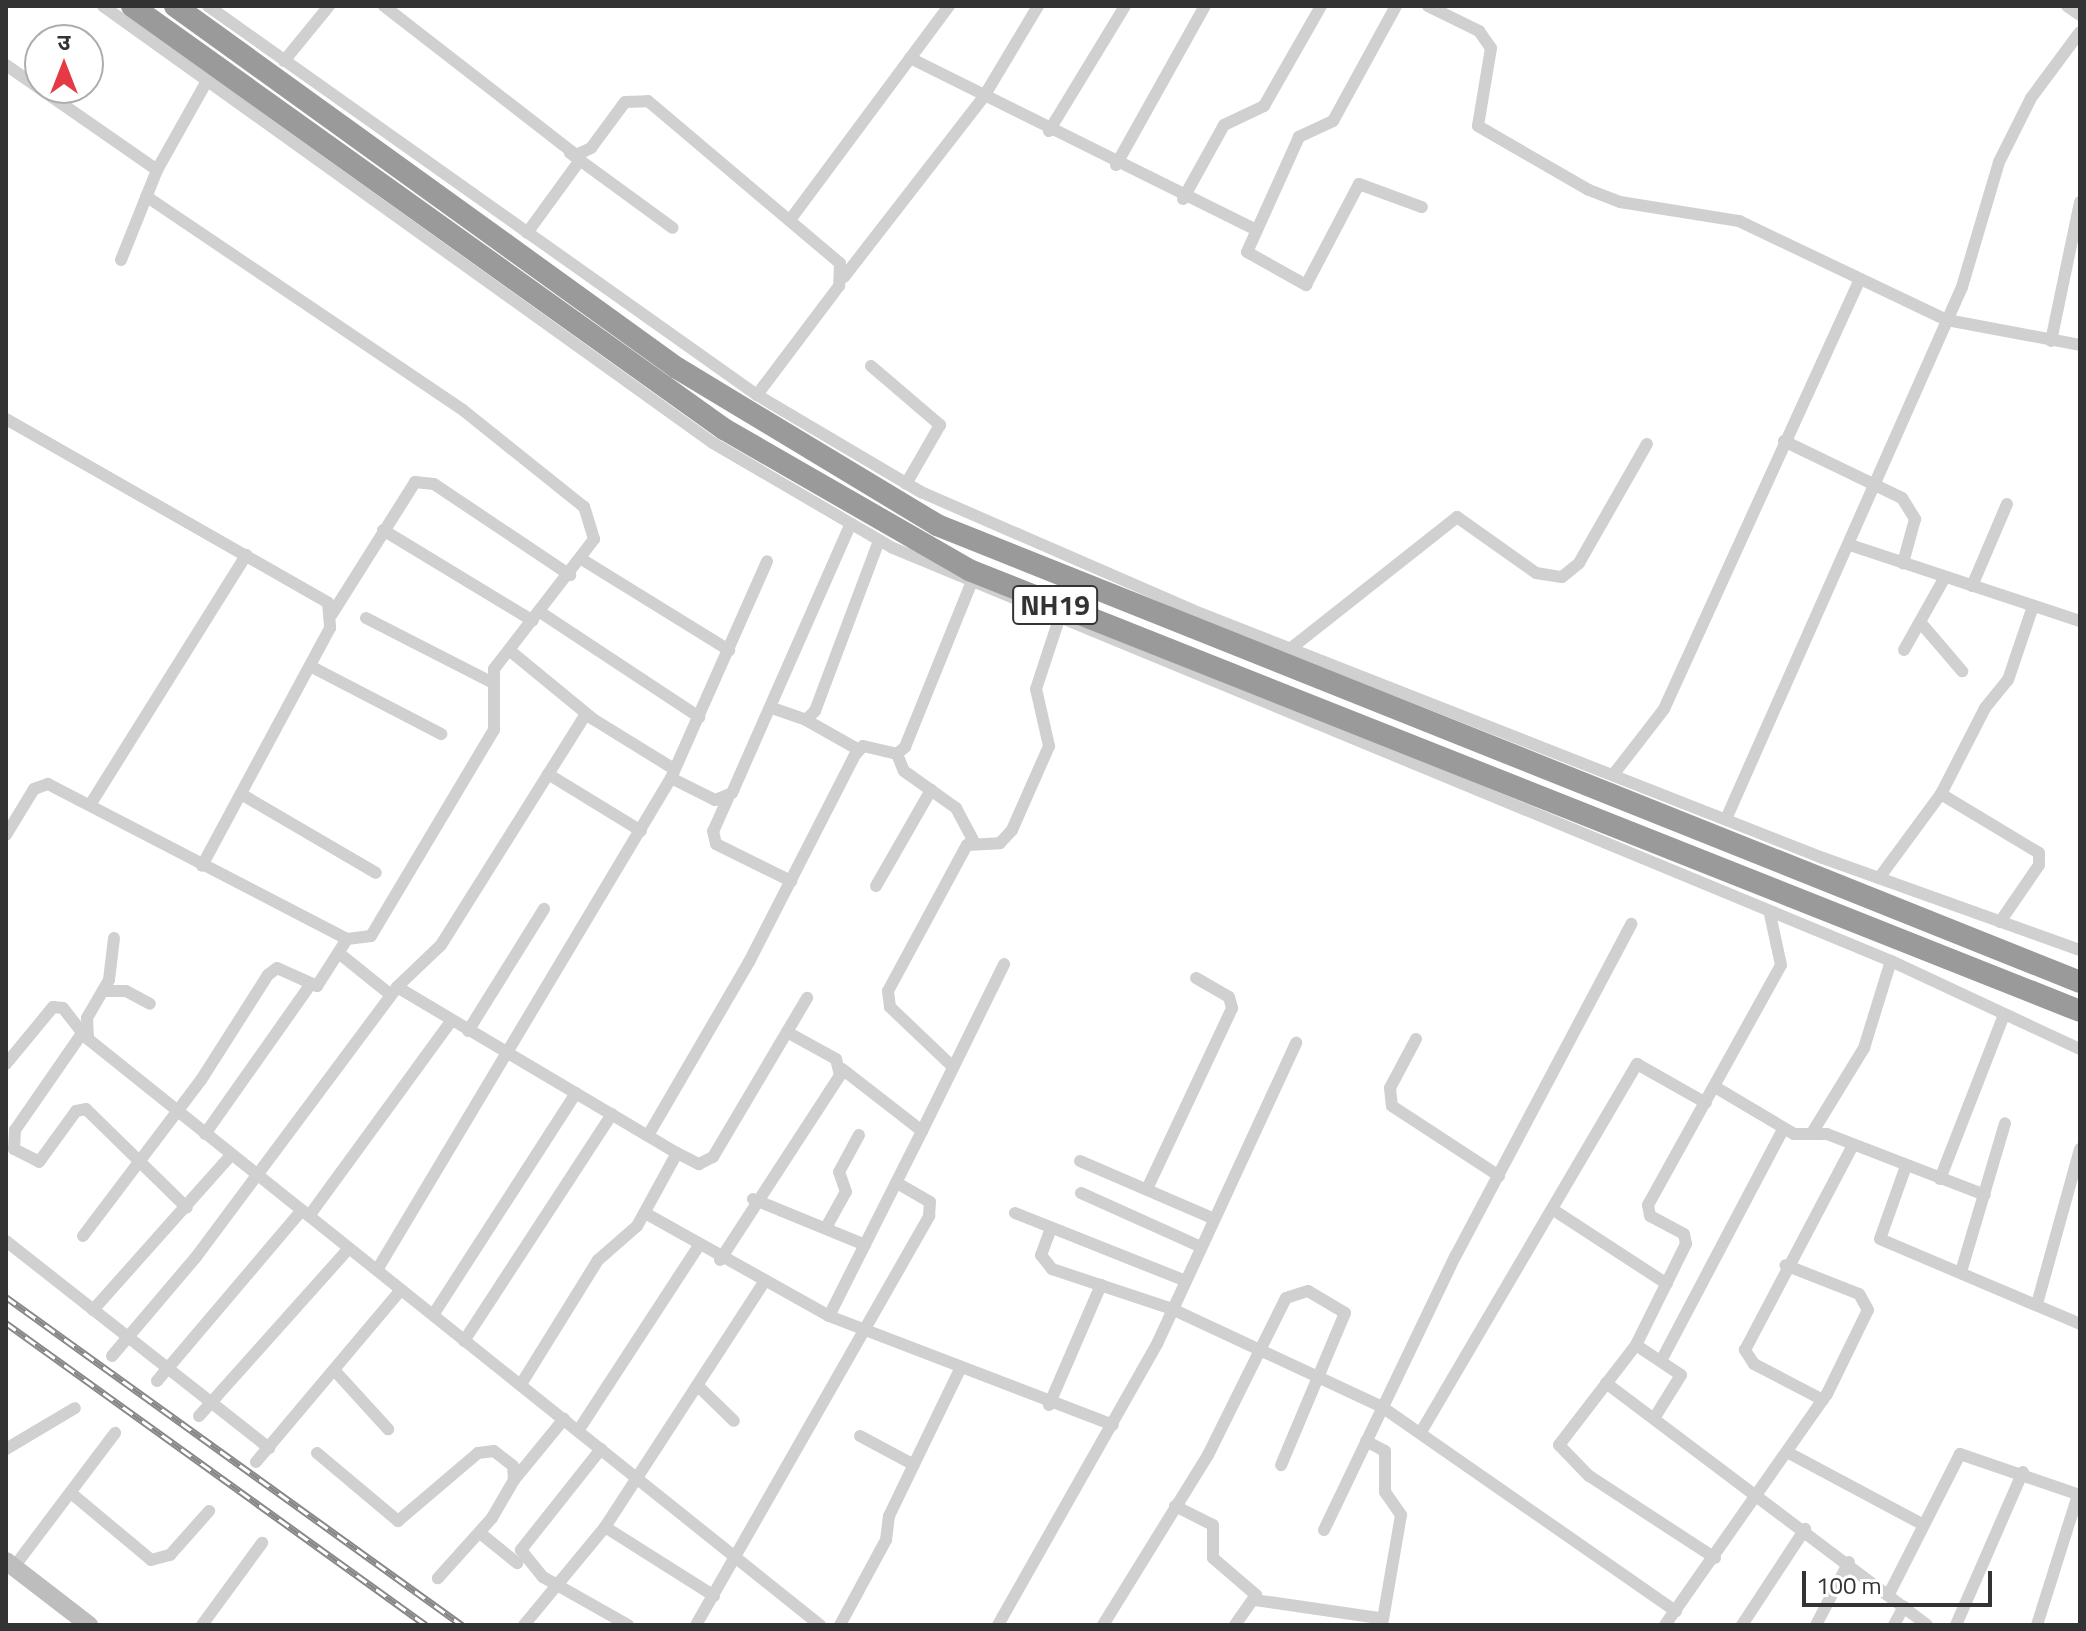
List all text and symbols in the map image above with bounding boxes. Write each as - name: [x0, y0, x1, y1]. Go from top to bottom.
- north arrow: [24, 24, 104, 104]
- text: उ: [58, 25, 70, 59]
- road number: NH19: [1011, 581, 1099, 629]
- scale bar: [1806, 1555, 1996, 1605]
- text: 100 m: [1816, 1567, 1882, 1603]

